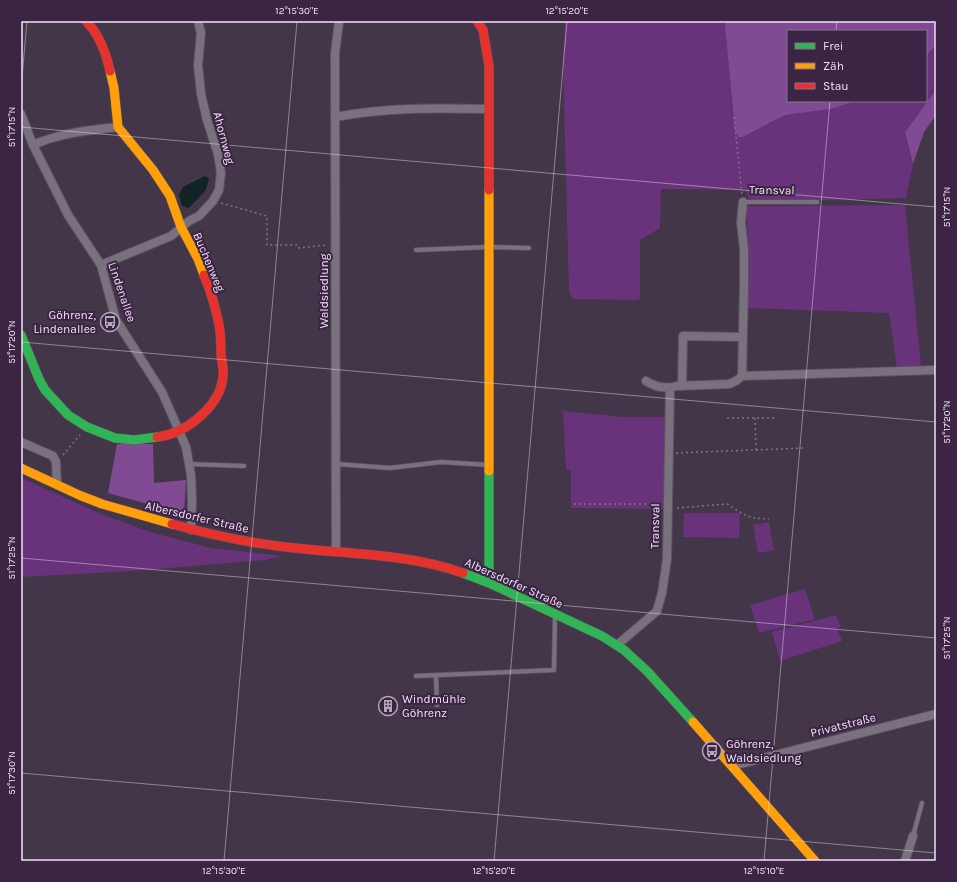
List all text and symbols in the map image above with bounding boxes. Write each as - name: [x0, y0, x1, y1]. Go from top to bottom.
- text: 12°15'30"E: [275, 5, 319, 17]
- text: 12°15'20"E: [545, 5, 589, 17]
- legend: [787, 30, 927, 102]
- text: Frei: [823, 39, 843, 53]
- text: Zäh: [823, 59, 844, 73]
- text: Stau: [823, 79, 849, 93]
- text: 51°17'15"N: [6, 107, 18, 147]
- street label: Ahornweg: [210, 110, 238, 166]
- street label: Transval: [749, 183, 795, 197]
- text: 51°17'15"N: [941, 187, 953, 227]
- street label: Buchenweg: [190, 230, 228, 294]
- street label: Waldsiedlung: [317, 253, 331, 329]
- street label: Lindenallee: [105, 260, 139, 324]
- place label: Göhrenz, Lindenallee: [33, 308, 96, 336]
- bus stop icon: Göhrenz, Lindenallee: [99, 311, 121, 333]
- text: 51°17'20"N: [6, 320, 18, 364]
- text: 51°17'20"N: [941, 400, 953, 444]
- street label: Albersdorfer Straße: [144, 498, 250, 536]
- street label: Transval: [648, 503, 662, 549]
- text: 51°17'25"N: [6, 536, 18, 580]
- street label: Albersdorfer Straße: [463, 555, 565, 611]
- text: 51°17'25"N: [941, 616, 953, 660]
- place label: Windmühle Göhrenz: [402, 692, 466, 720]
- building icon: Windmühle Göhrenz: [377, 695, 399, 717]
- street label: Privatstraße: [809, 710, 877, 740]
- place label: Göhrenz, Waldsiedlung: [726, 737, 801, 765]
- bus stop icon: Göhrenz, Waldsiedlung: [701, 740, 723, 762]
- text: 51°17'30"N: [6, 751, 18, 795]
- text: 12°15'30"E: [202, 865, 246, 877]
- text: 12°15'20"E: [472, 865, 516, 877]
- text: 12°15'10"E: [744, 865, 784, 877]

